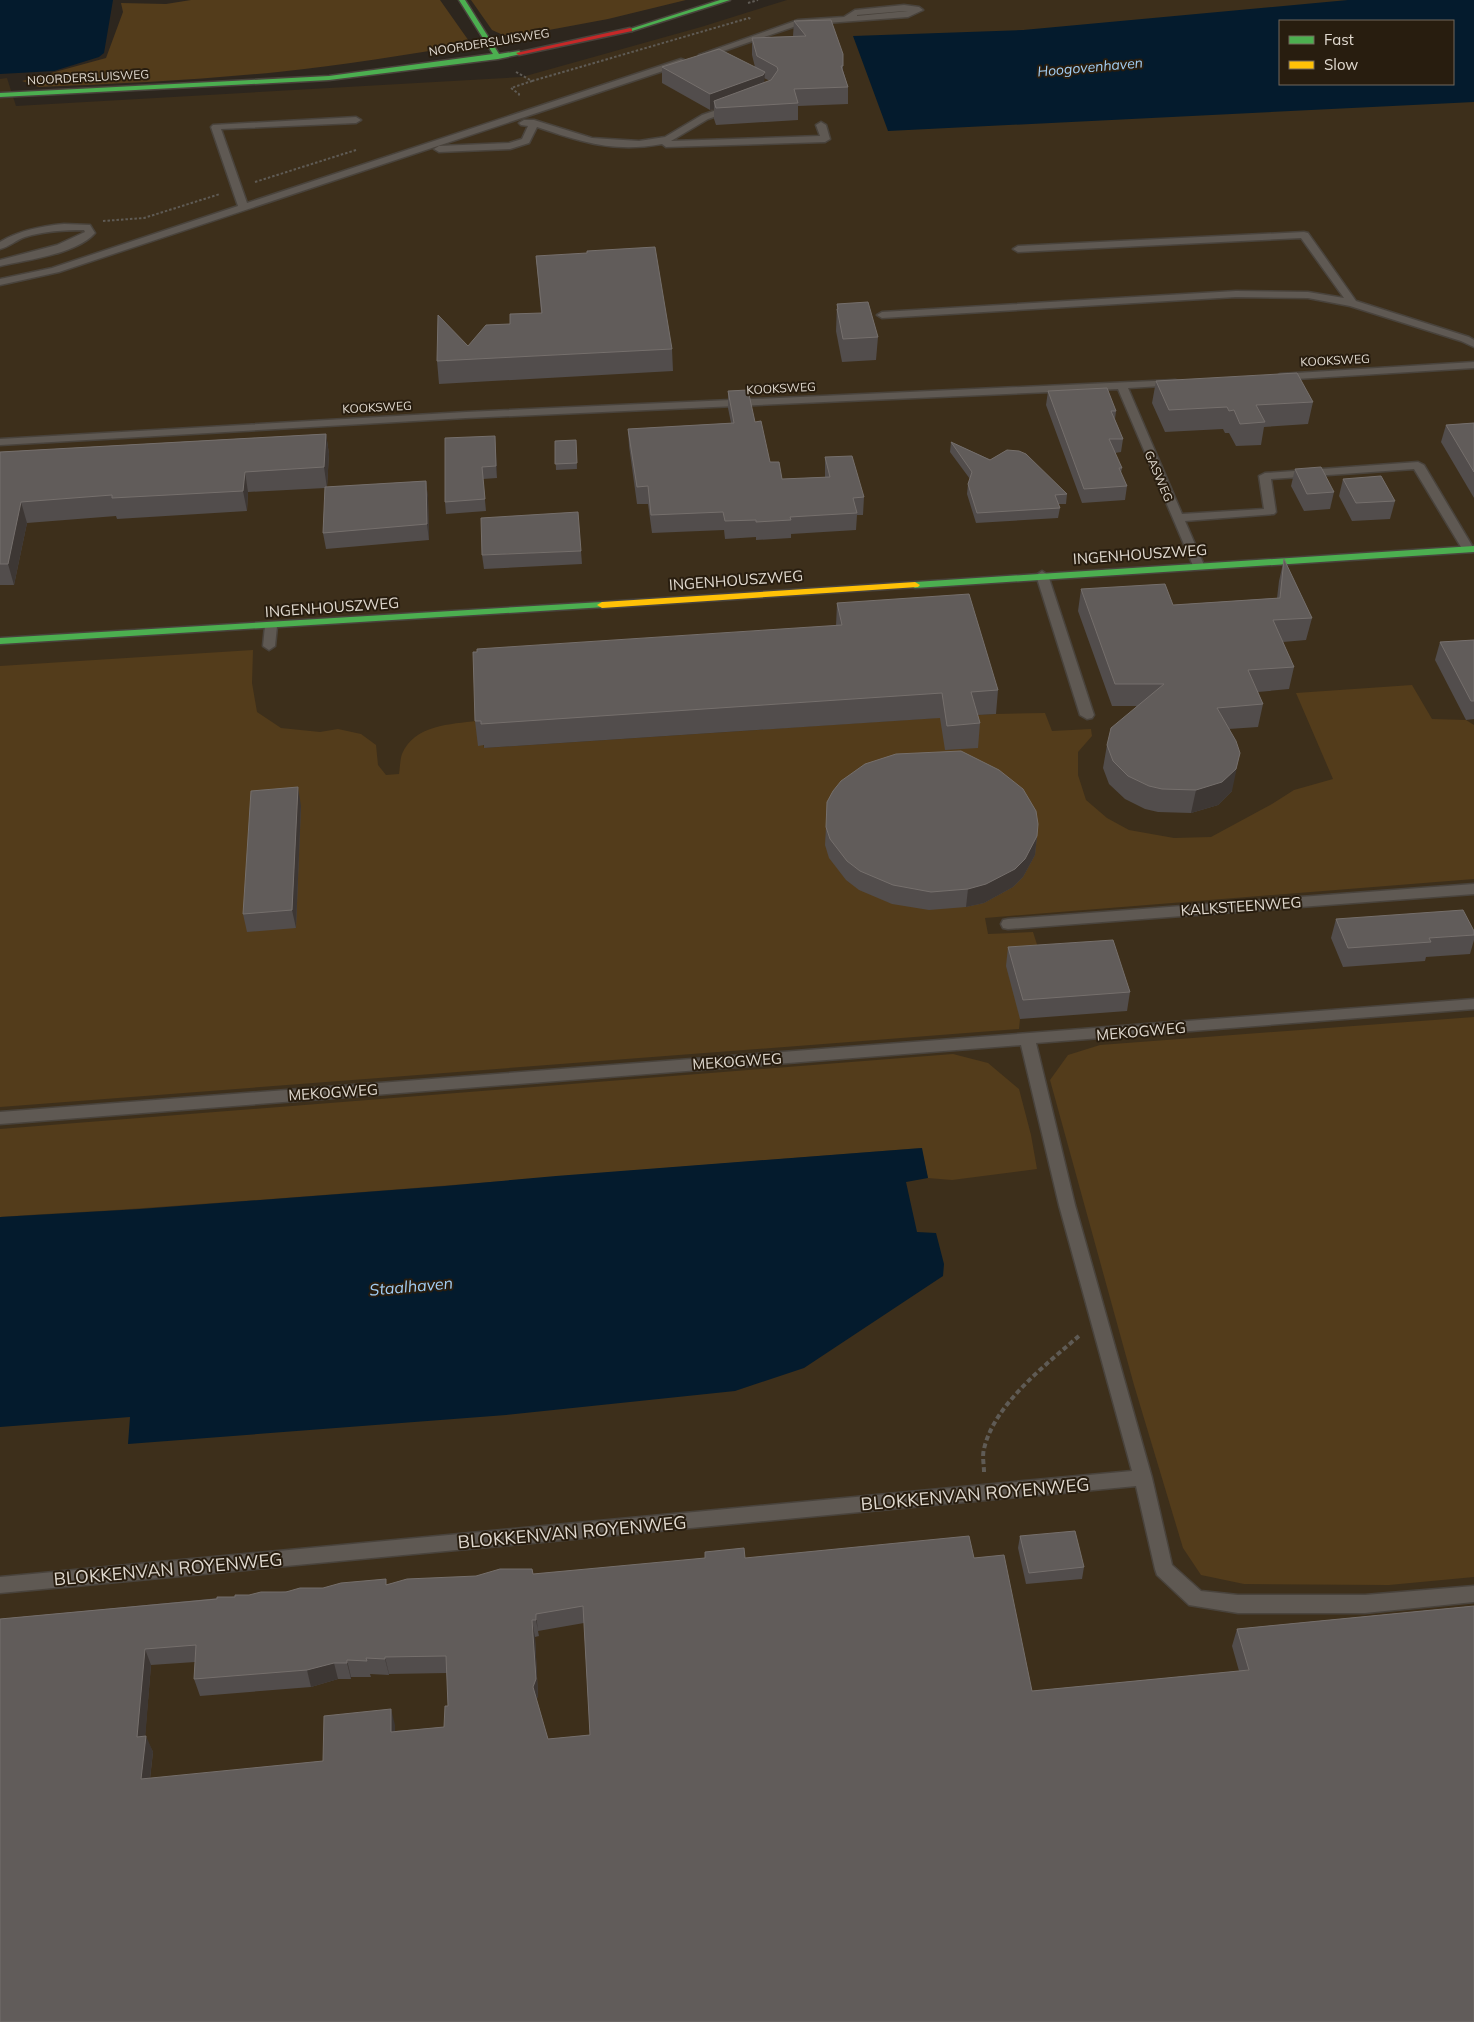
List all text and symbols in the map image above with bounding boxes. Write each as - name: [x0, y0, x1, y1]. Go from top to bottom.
- legend: [1279, 20, 1454, 85]
- street label: NOORDERSLUISWEG: [427, 25, 551, 59]
- text: Fast: [1324, 30, 1354, 49]
- water label: Hoogovenhaven: [1036, 53, 1144, 81]
- text: Slow: [1324, 55, 1358, 74]
- street label: NOORDERSLUISWEG: [27, 66, 149, 88]
- street label: KOOKSWEG: [1300, 351, 1370, 369]
- street label: KOOKSWEG: [746, 379, 816, 397]
- street label: KOOKSWEG: [342, 398, 412, 416]
- street label: GASWEG: [1142, 448, 1176, 504]
- street label: INGENHOUSZWEG: [1072, 540, 1208, 568]
- street label: INGENHOUSZWEG: [668, 566, 804, 594]
- street label: INGENHOUSZWEG: [264, 593, 400, 621]
- street label: KALKSTEENWEG: [1180, 892, 1302, 920]
- street label: MEKOGWEG: [1096, 1018, 1186, 1044]
- street label: MEKOGWEG: [692, 1048, 782, 1074]
- street label: MEKOGWEG: [288, 1079, 378, 1105]
- water label: Staalhaven: [368, 1272, 454, 1300]
- street label: BLOKKENVAN ROYENWEG: [860, 1473, 1090, 1515]
- street label: BLOKKENVAN ROYENWEG: [457, 1511, 687, 1553]
- street label: BLOKKENVAN ROYENWEG: [53, 1548, 283, 1590]

